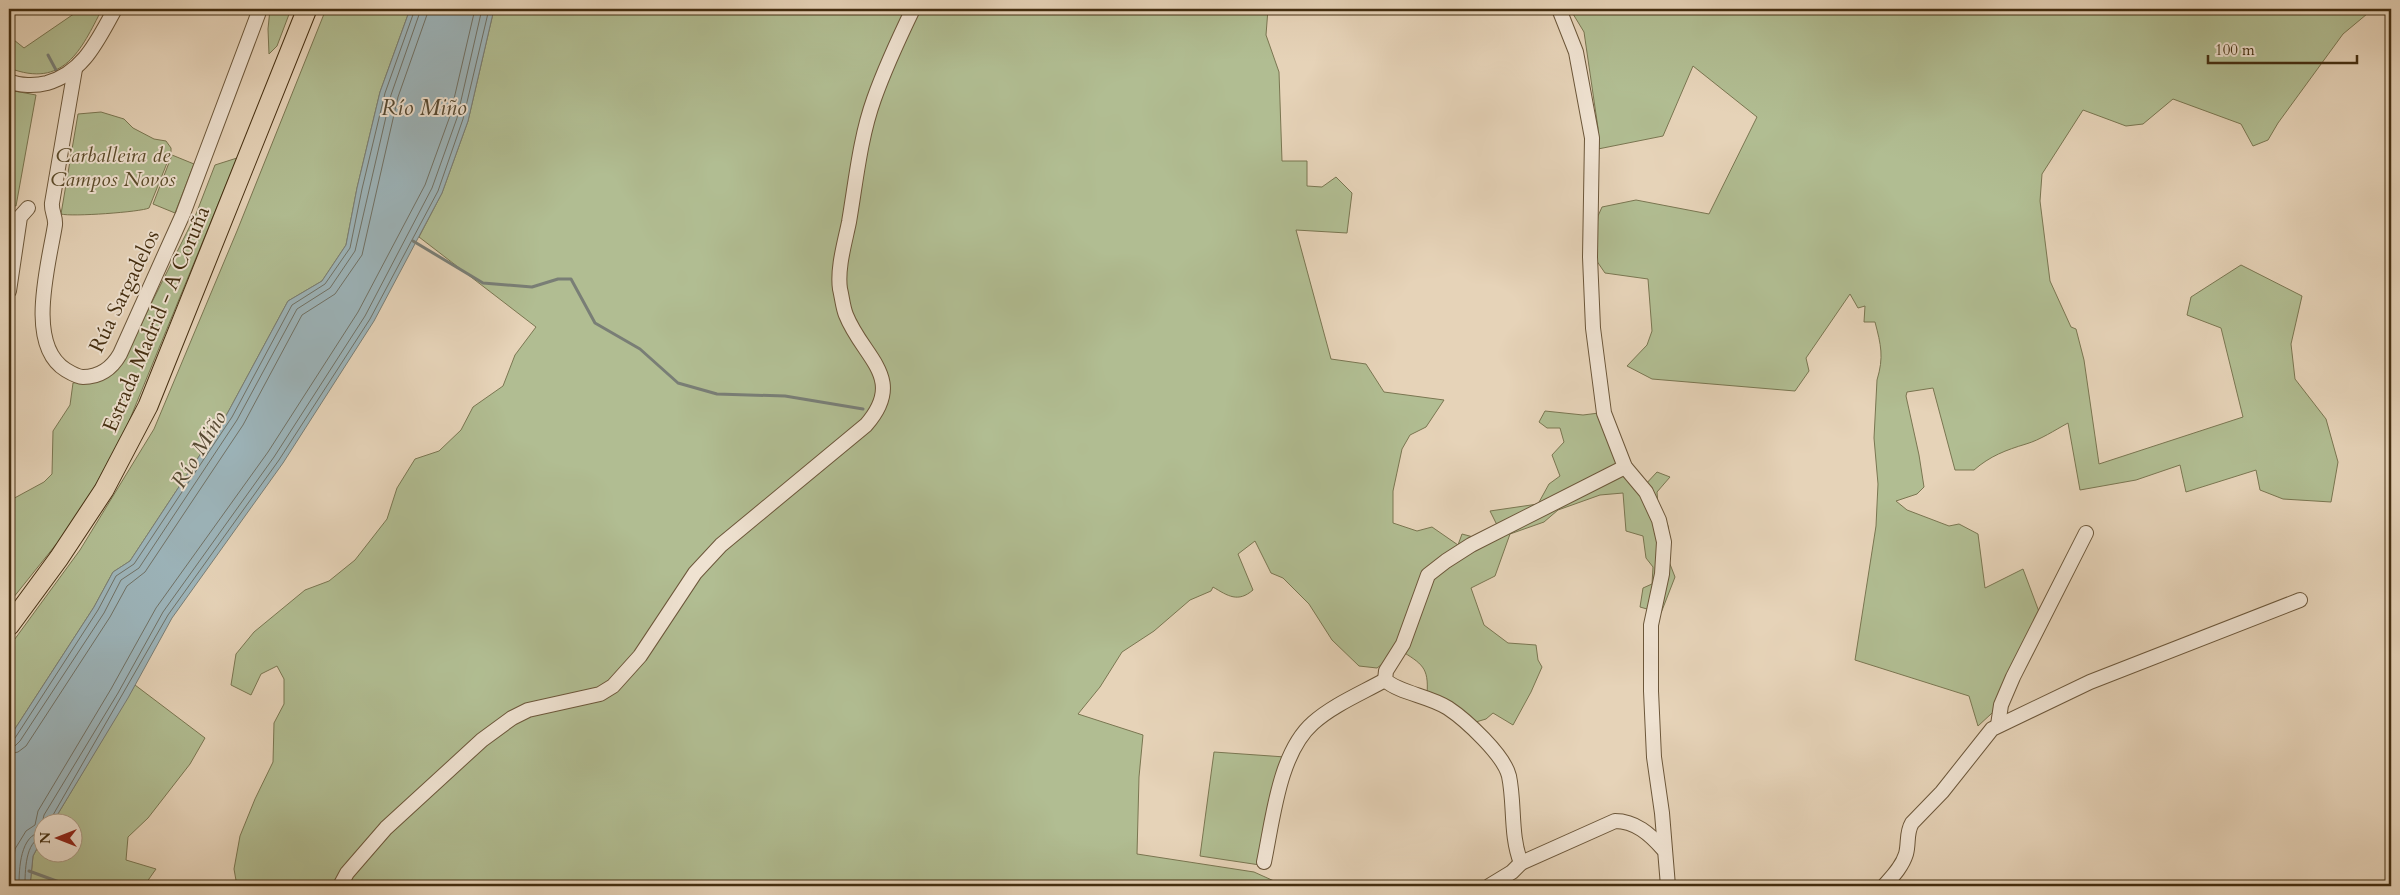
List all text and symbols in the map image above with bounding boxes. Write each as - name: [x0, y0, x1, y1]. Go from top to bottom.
- scale bar: [2208, 32, 2356, 64]
- text: 100 m: [2215, 40, 2255, 60]
- water label: Río Miño: [381, 93, 467, 123]
- park label: Carballeira de Campos Novos: [50, 141, 176, 194]
- street label: Estrada Madrid - A Coruña: [96, 202, 217, 437]
- street label: Rúa Sargadelos: [82, 225, 167, 357]
- water label: Río Miño: [164, 405, 234, 494]
- north arrow: [32, 812, 82, 862]
- text: N: [36, 832, 55, 844]

